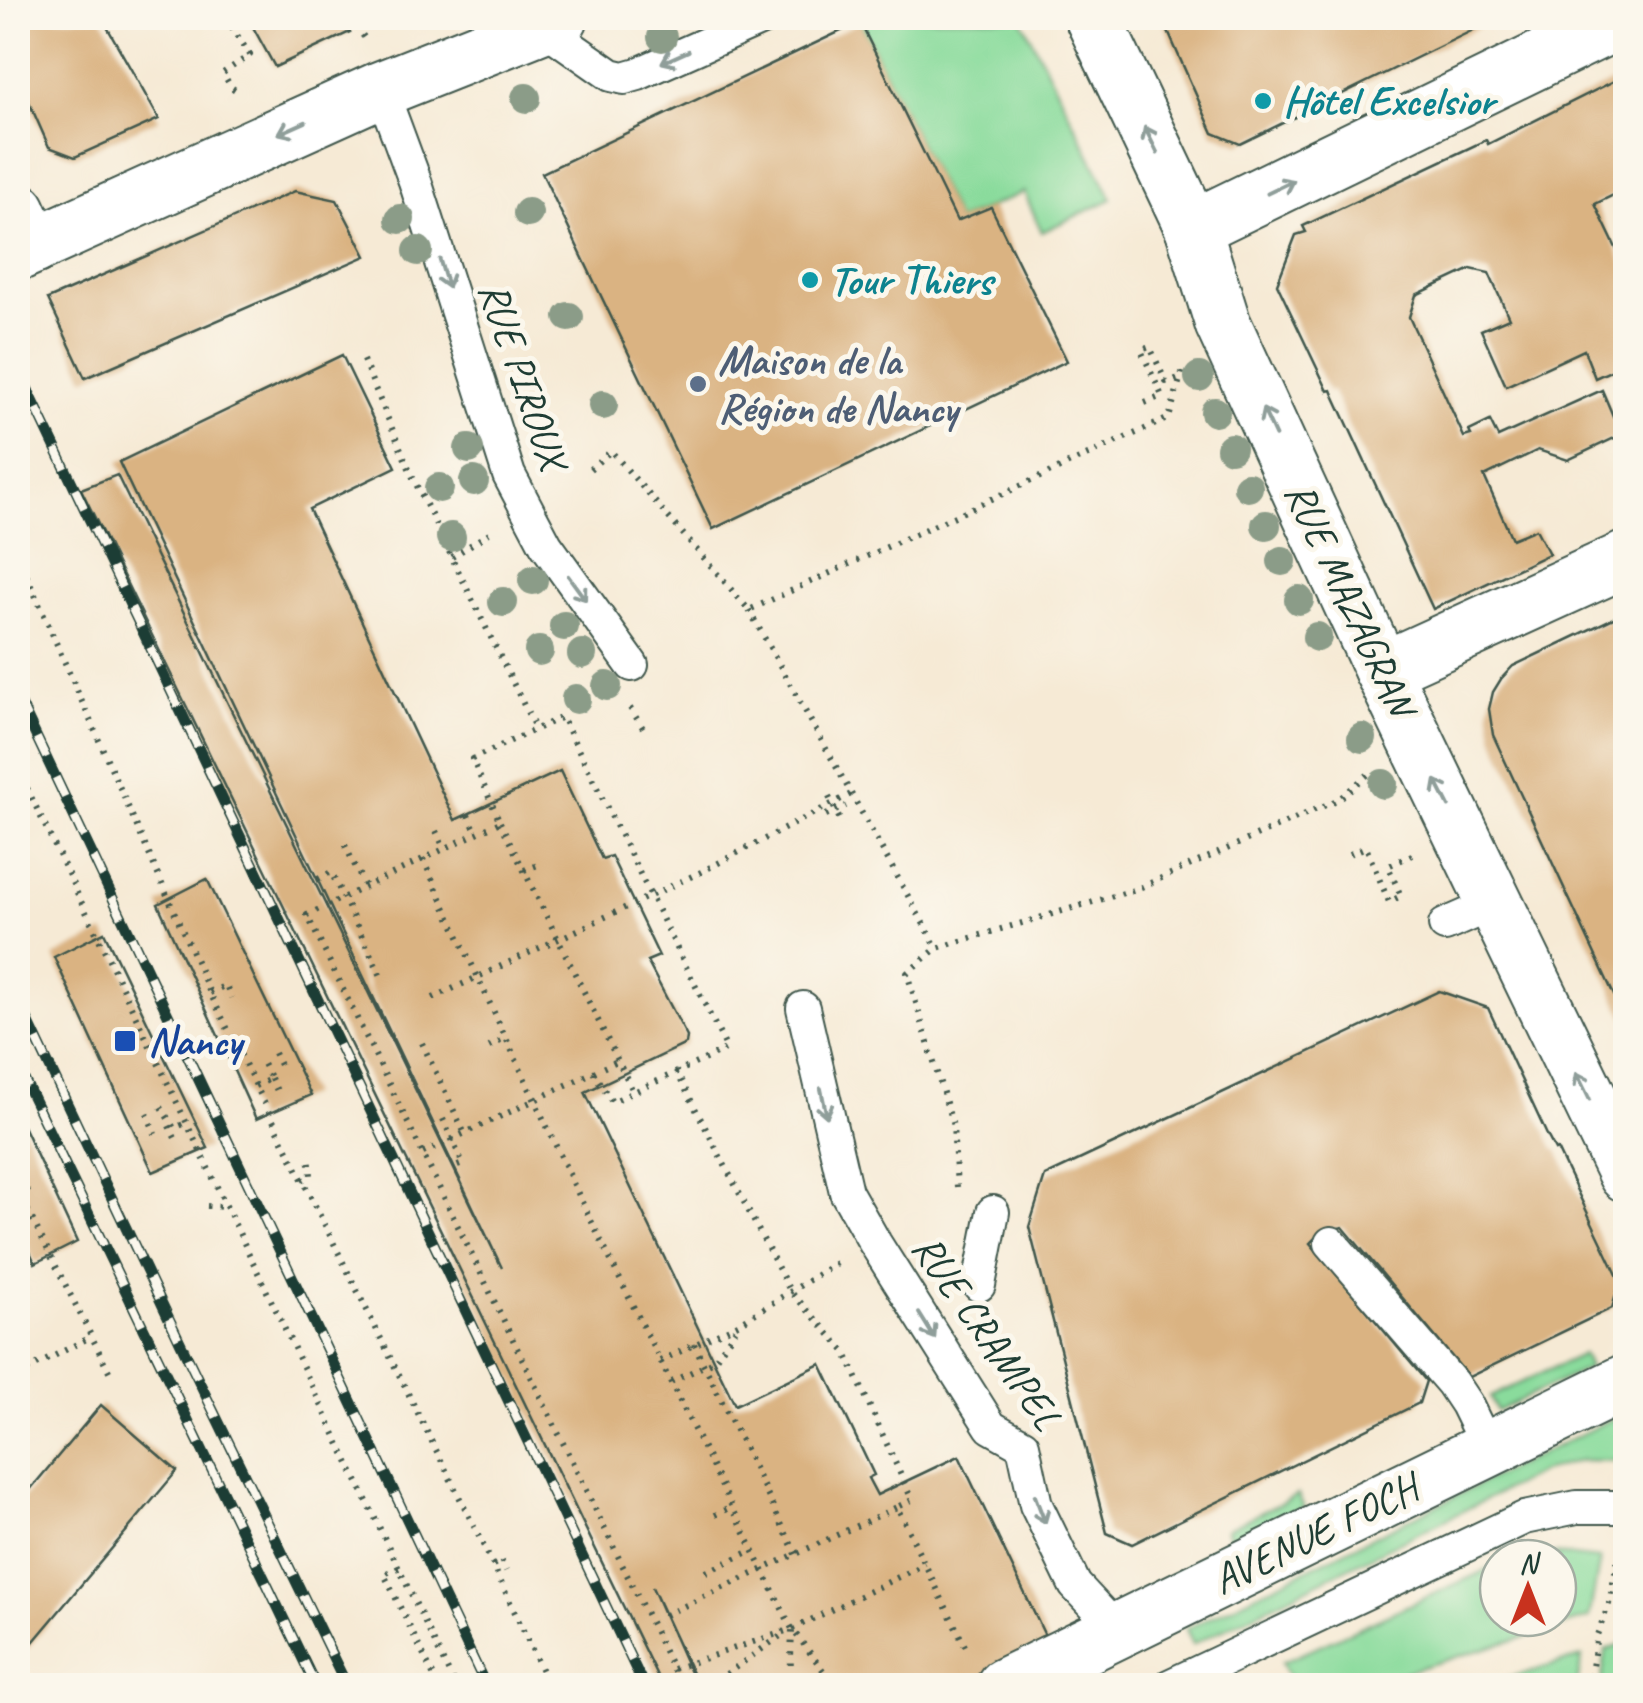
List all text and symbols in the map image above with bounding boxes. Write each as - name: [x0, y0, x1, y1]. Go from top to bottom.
- one-way arrow: [661, 49, 691, 68]
- place label: Hôtel Excelsior: [1283, 75, 1499, 128]
- marker: Hôtel Excelsior: [1252, 90, 1274, 112]
- one-way arrow: [278, 120, 308, 139]
- one-way arrow: [1141, 126, 1160, 156]
- one-way arrow: [1266, 176, 1296, 195]
- place label: Tour Thiers: [830, 254, 997, 307]
- one-way arrow: [436, 257, 454, 289]
- marker: Tour Thiers: [799, 269, 821, 291]
- street label: RUE PIROUX: [466, 275, 582, 481]
- place label: Maison de la Région de Nancy: [718, 334, 962, 435]
- marker: Maison de la Région de Nancy: [687, 373, 709, 395]
- one-way arrow: [1258, 408, 1277, 438]
- street label: RUE MAZAGRAN: [1273, 474, 1430, 730]
- one-way arrow: [566, 574, 587, 601]
- one-way arrow: [1432, 779, 1451, 809]
- place label: Nancy: [148, 1015, 246, 1068]
- marker: Nancy: [112, 1028, 138, 1054]
- one-way arrow: [1572, 1072, 1591, 1102]
- one-way arrow: [816, 1086, 834, 1118]
- street label: RUE CRAMPEL: [900, 1224, 1074, 1441]
- one-way arrow: [916, 1311, 937, 1339]
- street label: AVENUE FOCH: [1204, 1459, 1432, 1606]
- one-way arrow: [1032, 1493, 1050, 1524]
- north arrow: [1478, 1538, 1578, 1638]
- text: N: [1519, 1546, 1541, 1581]

